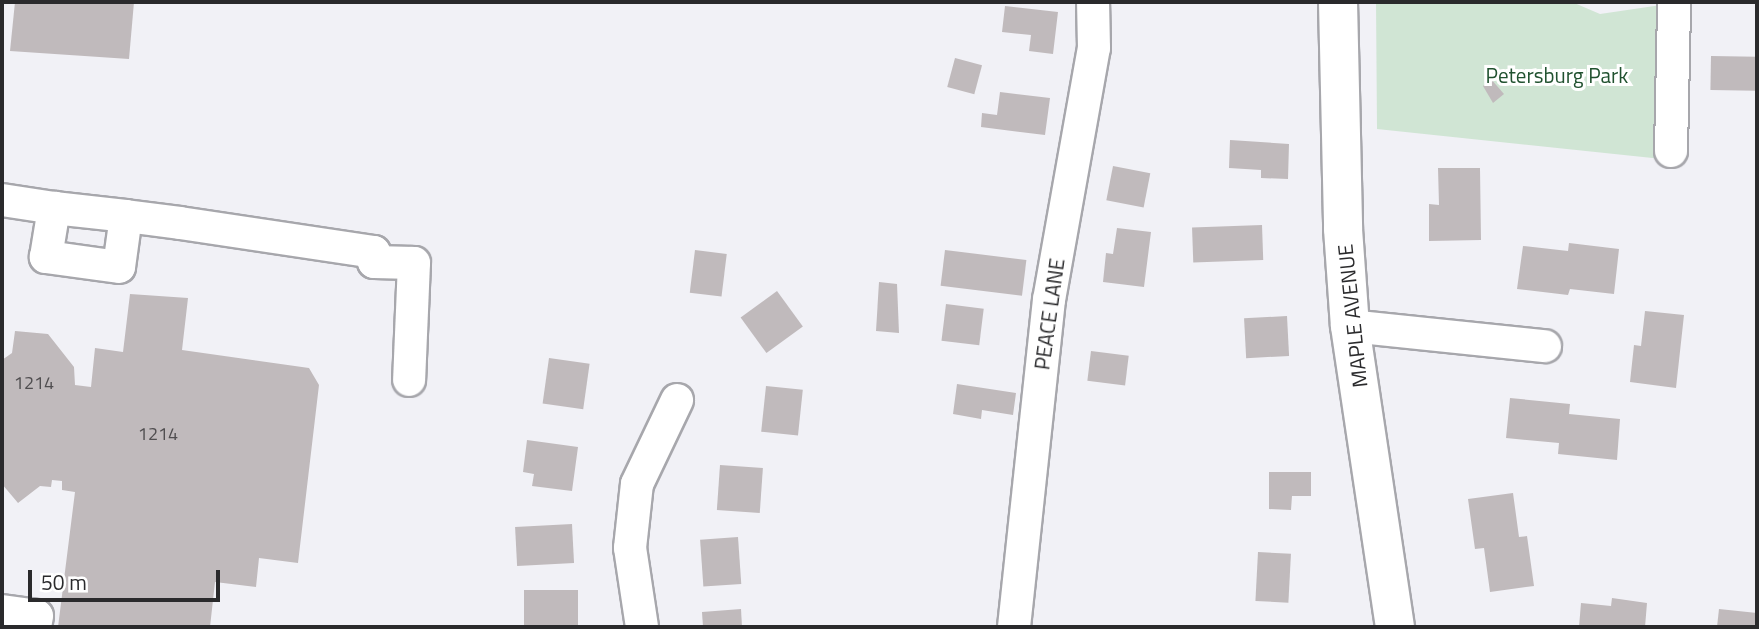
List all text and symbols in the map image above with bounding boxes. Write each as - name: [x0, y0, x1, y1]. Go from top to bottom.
- park label: Petersburg Park: [1486, 62, 1628, 88]
- street label: MAPLE AVENUE: [1332, 243, 1372, 389]
- street label: PEACE LANE: [1029, 257, 1069, 371]
- house number: 1214: [14, 372, 54, 394]
- house number: 1214: [138, 423, 178, 445]
- scale bar: [32, 556, 224, 600]
- text: 50 m: [41, 566, 87, 598]

